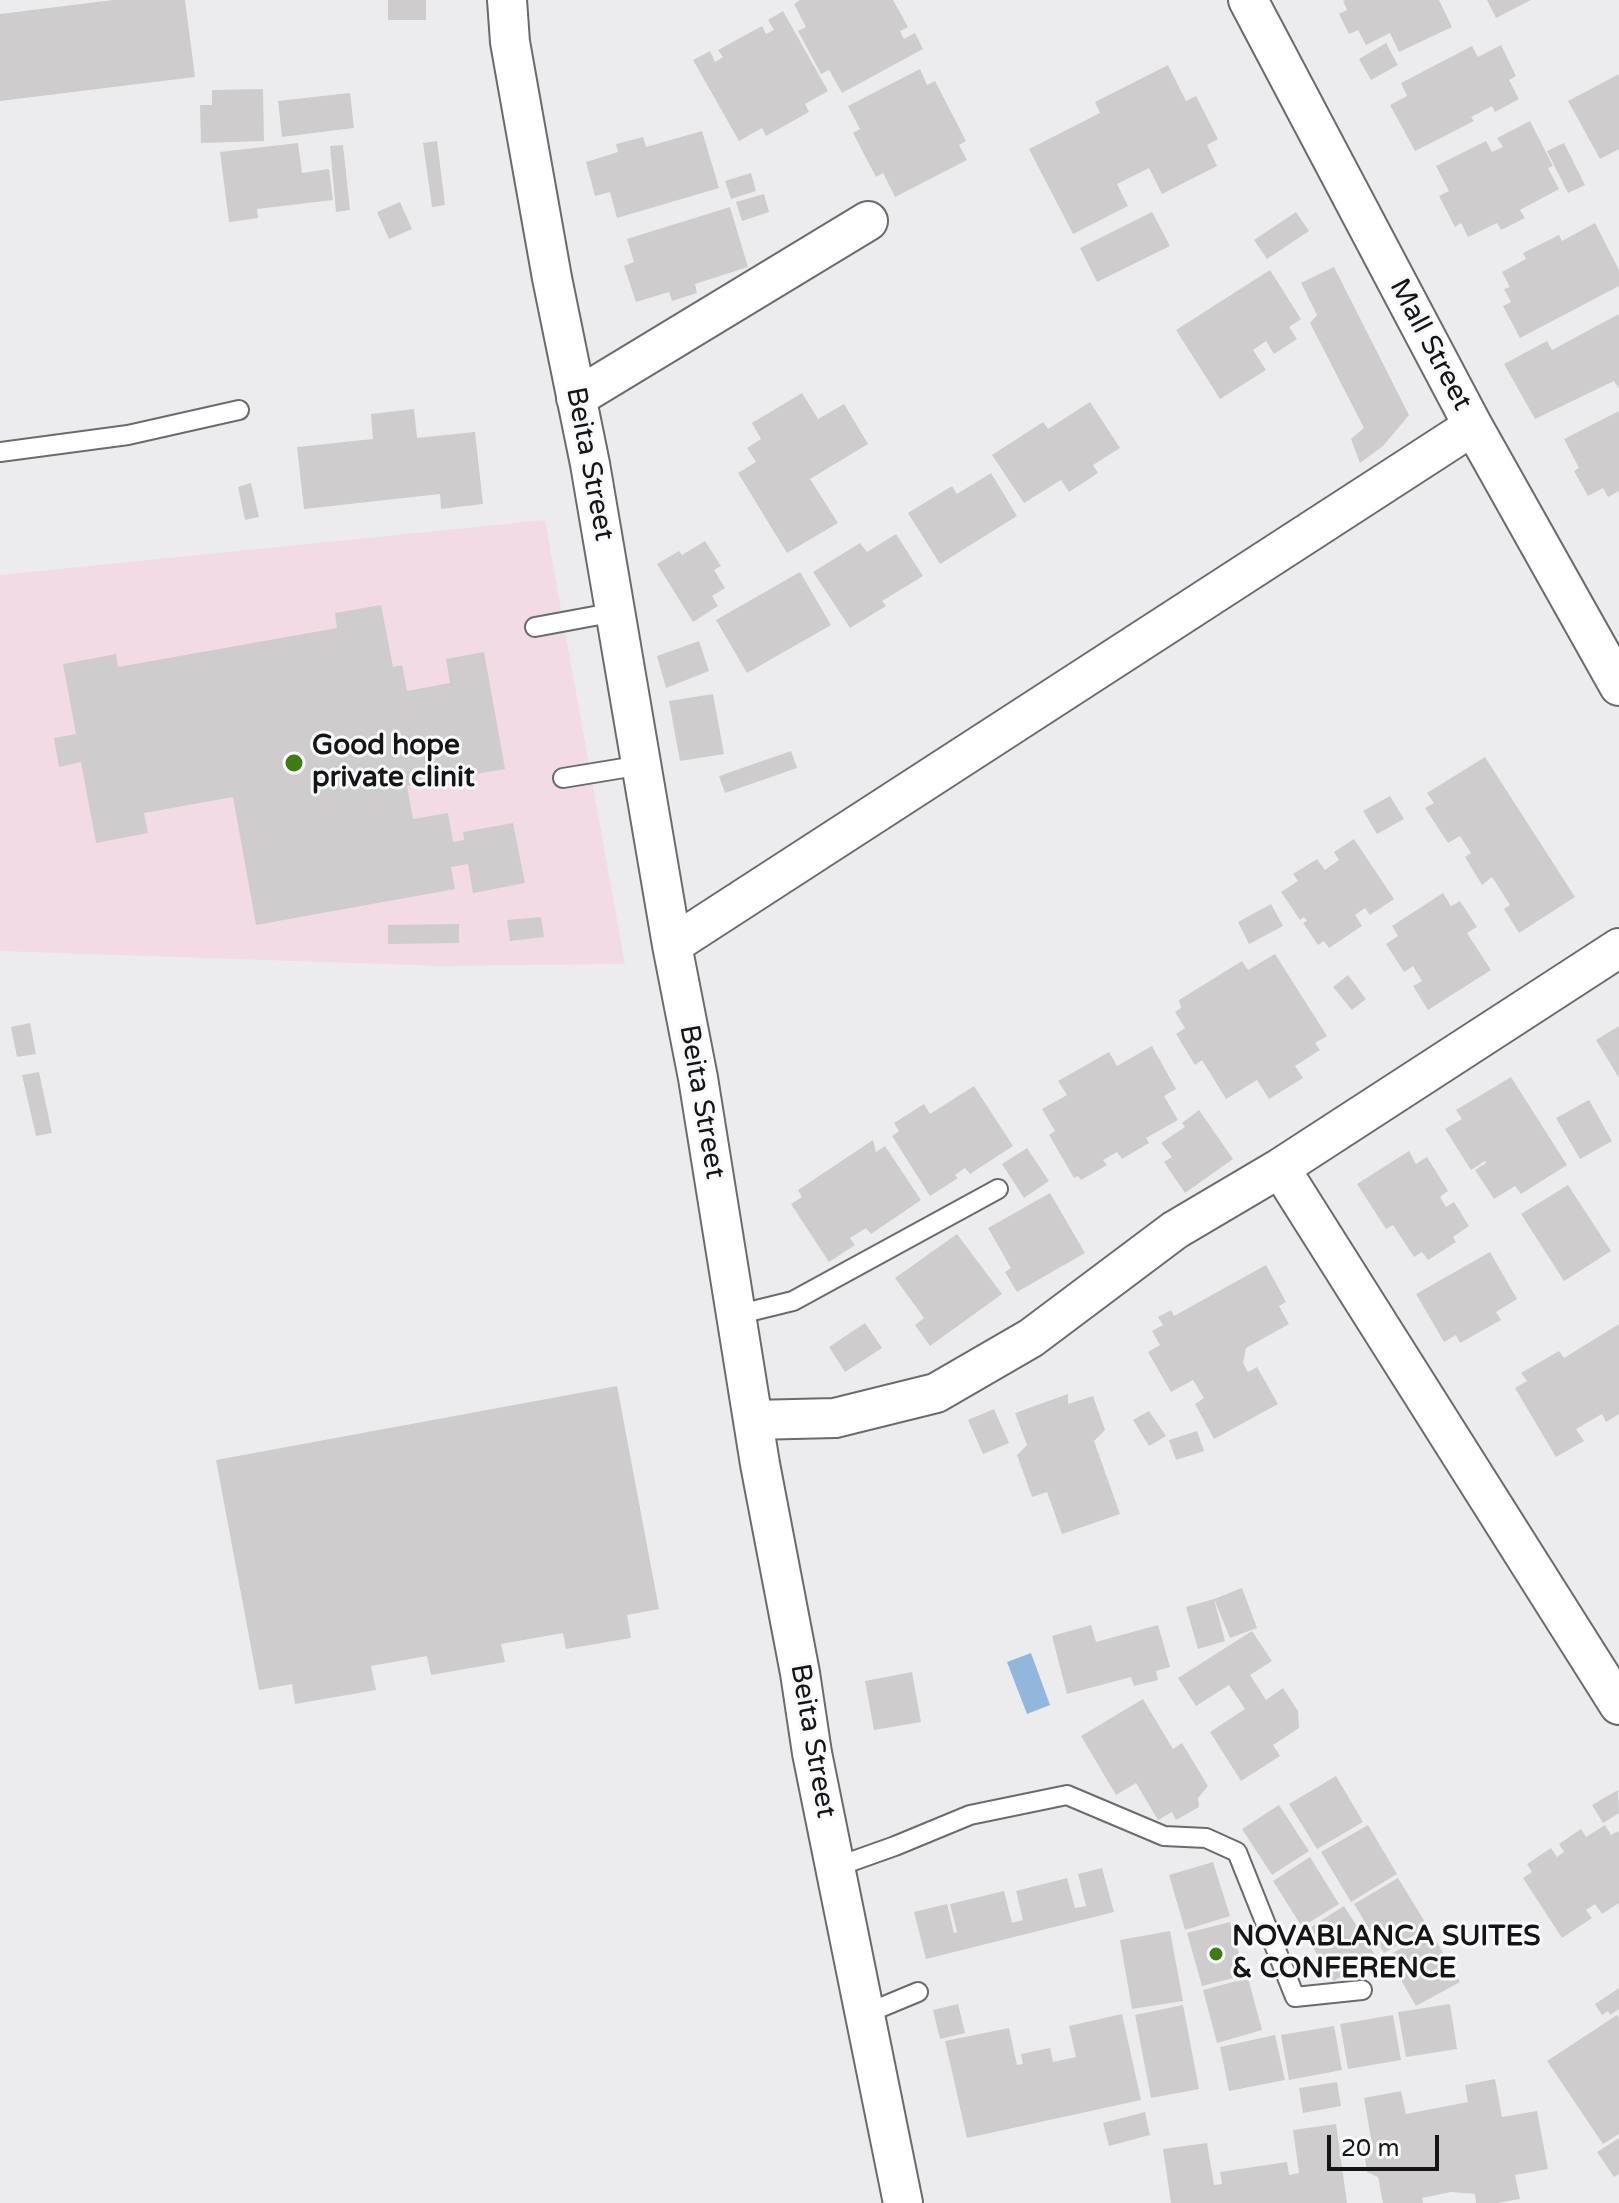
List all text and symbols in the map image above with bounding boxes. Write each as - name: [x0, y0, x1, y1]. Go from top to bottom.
- street label: Mall Street: [1381, 274, 1479, 416]
- street label: Beita Street: [558, 384, 620, 544]
- place label: Good hope private clinit: [312, 730, 475, 796]
- marker: Good hope private clinit: [283, 752, 305, 774]
- street label: Beita Street: [671, 1022, 731, 1182]
- street label: Beita Street: [782, 1661, 842, 1821]
- place label: NOVABLANCA SUITES & CONFERENCE: [1232, 1921, 1541, 1987]
- marker: NOVABLANCA SUITES & CONFERENCE: [1207, 1945, 1225, 1963]
- scale bar: [1331, 2119, 1443, 2169]
- text: 20 m: [1341, 2134, 1399, 2163]

